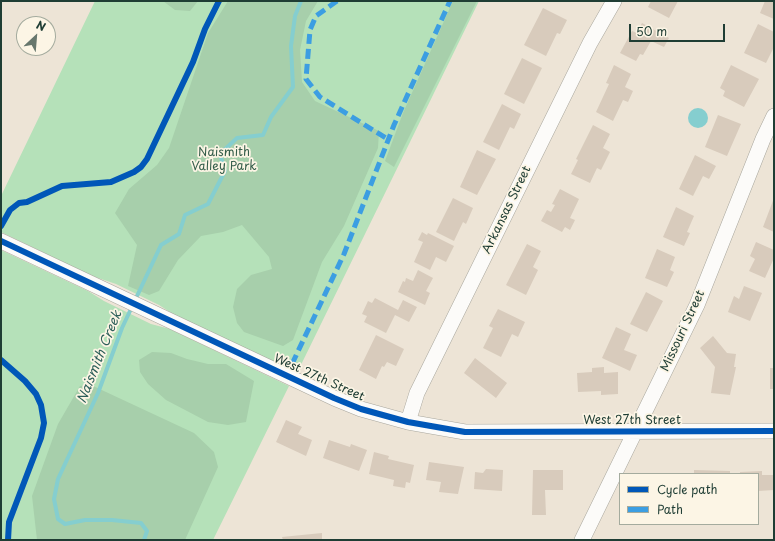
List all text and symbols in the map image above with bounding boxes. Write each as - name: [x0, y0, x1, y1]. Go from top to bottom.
- north arrow: [16, 16, 56, 56]
- text: N: [33, 16, 49, 35]
- scale bar: [631, 16, 727, 42]
- text: 50 m: [636, 22, 667, 40]
- park label: Naismith Valley Park: [191, 146, 257, 174]
- street label: Arkansas Street: [480, 164, 534, 256]
- street label: Missouri Street: [658, 288, 708, 374]
- water label: Naismith Creek: [74, 309, 126, 405]
- street label: West 27th Street: [271, 352, 367, 404]
- street label: West 27th Street: [583, 414, 681, 428]
- legend: [619, 473, 759, 525]
- text: Cycle path: [657, 480, 718, 498]
- text: Path: [657, 500, 683, 518]

